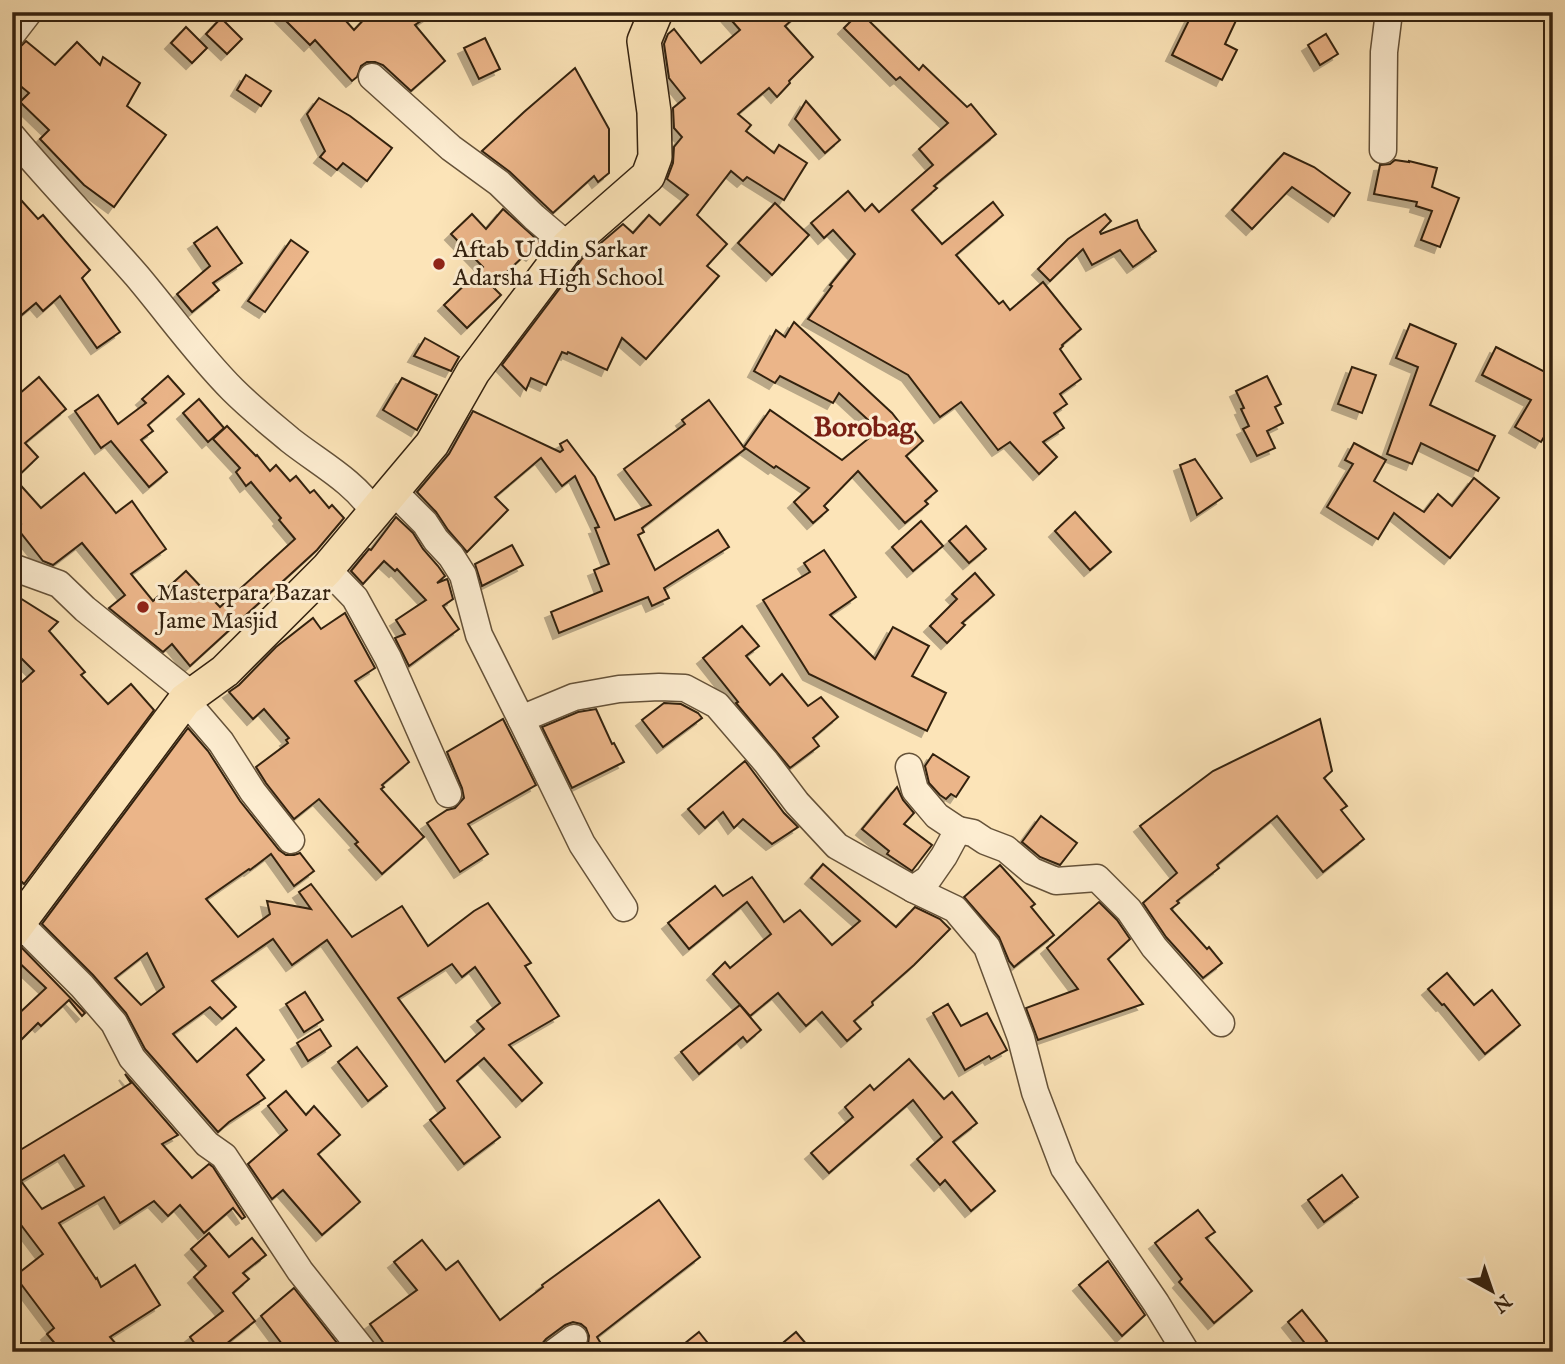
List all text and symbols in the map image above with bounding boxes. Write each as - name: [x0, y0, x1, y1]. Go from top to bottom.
- place label: Aftab Uddin Sarkar Adarsha High School: [452, 235, 664, 294]
- marker: Aftab Uddin Sarkar Adarsha High School: [431, 256, 447, 272]
- district label: Borobag: [813, 411, 915, 446]
- place label: Masterpara Bazar Jame Masjid: [154, 578, 331, 637]
- marker: Masterpara Bazar Jame Masjid: [135, 599, 151, 615]
- north arrow: [1456, 1256, 1526, 1326]
- text: N: [1487, 1287, 1516, 1317]

